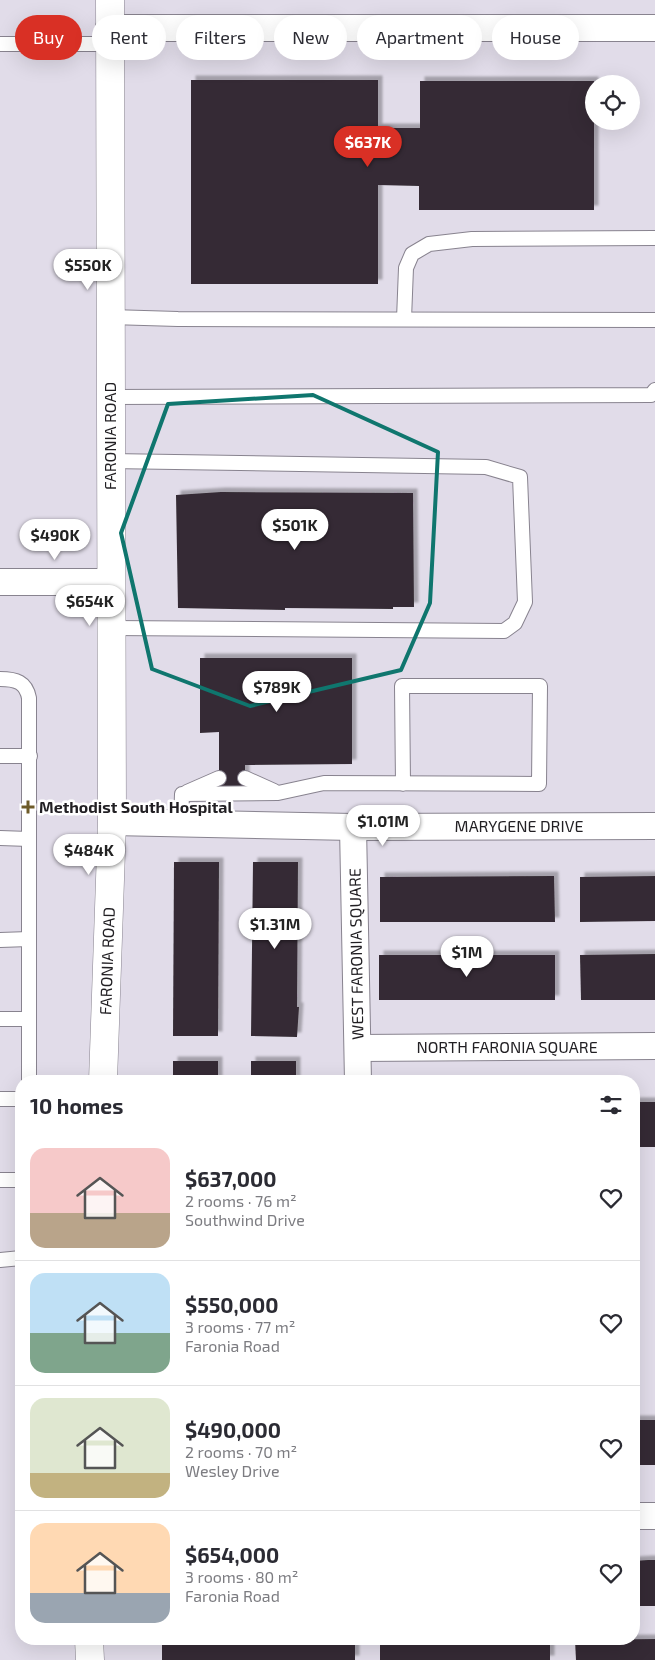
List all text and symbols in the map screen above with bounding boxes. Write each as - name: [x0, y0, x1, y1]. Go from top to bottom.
- chip: Buy: [15, 15, 82, 60]
- chip: Rent: [92, 15, 166, 60]
- chip: Filters: [176, 15, 264, 60]
- chip: New: [274, 15, 347, 60]
- chip: Apartment: [357, 15, 482, 60]
- chip: House: [492, 15, 579, 60]
- map controls: [585, 75, 640, 130]
- button: locate: [585, 75, 640, 130]
- pin: $637K: [333, 126, 403, 168]
- text: $637K: [345, 132, 391, 151]
- pin: $550K: [53, 248, 123, 291]
- text: $550K: [64, 255, 112, 274]
- street label: FARONIA ROAD: [100, 382, 119, 490]
- pin: $501K: [260, 508, 330, 551]
- text: $501K: [272, 515, 318, 534]
- pin: $490K: [20, 518, 90, 561]
- text: $490K: [30, 525, 80, 544]
- pin: $654K: [55, 584, 125, 627]
- text: $654K: [66, 591, 114, 610]
- pin: $789K: [242, 670, 312, 713]
- text: $789K: [253, 677, 301, 696]
- place label: Methodist South Hospital: [39, 797, 233, 816]
- marker: Methodist South Hospital: [21, 800, 35, 814]
- pin: $1.01M: [342, 804, 424, 847]
- text: $1.01M: [357, 811, 409, 830]
- street label: MARYGENE DRIVE: [455, 816, 583, 835]
- pin: $484K: [54, 834, 124, 876]
- text: $484K: [64, 840, 114, 859]
- street label: WEST FARONIA SQUARE: [345, 868, 367, 1040]
- street label: FARONIA ROAD: [95, 907, 118, 1015]
- pin: $1.31M: [234, 908, 316, 950]
- text: $1.31M: [250, 914, 300, 933]
- pin: $1M: [443, 936, 491, 978]
- text: $1M: [452, 942, 482, 961]
- street label: NORTH FARONIA SQUARE: [416, 1037, 598, 1057]
- icon: filters: [597, 1091, 625, 1119]
- text: 10 homes: [30, 1093, 123, 1118]
- text: $637,000: [185, 1166, 277, 1191]
- icon: home: [70, 1168, 130, 1228]
- icon: heart: [597, 1184, 625, 1212]
- text: 2 rooms · 76 m²: [185, 1191, 297, 1210]
- text: Southwind Drive: [185, 1210, 305, 1229]
- text: $550,000: [185, 1292, 278, 1317]
- icon: home: [70, 1293, 130, 1353]
- icon: heart: [597, 1309, 625, 1337]
- text: 3 rooms · 77 m²: [185, 1317, 296, 1336]
- text: Faronia Road: [185, 1336, 280, 1355]
- text: $490,000: [185, 1417, 281, 1442]
- icon: home: [70, 1418, 130, 1478]
- icon: heart: [597, 1434, 625, 1462]
- text: 2 rooms · 70 m²: [185, 1442, 297, 1461]
- text: Wesley Drive: [185, 1461, 280, 1480]
- text: $654,000: [185, 1542, 279, 1567]
- icon: home: [70, 1543, 130, 1603]
- icon: heart: [597, 1559, 625, 1587]
- text: 3 rooms · 80 m²: [185, 1567, 298, 1586]
- text: Faronia Road: [185, 1586, 280, 1605]

